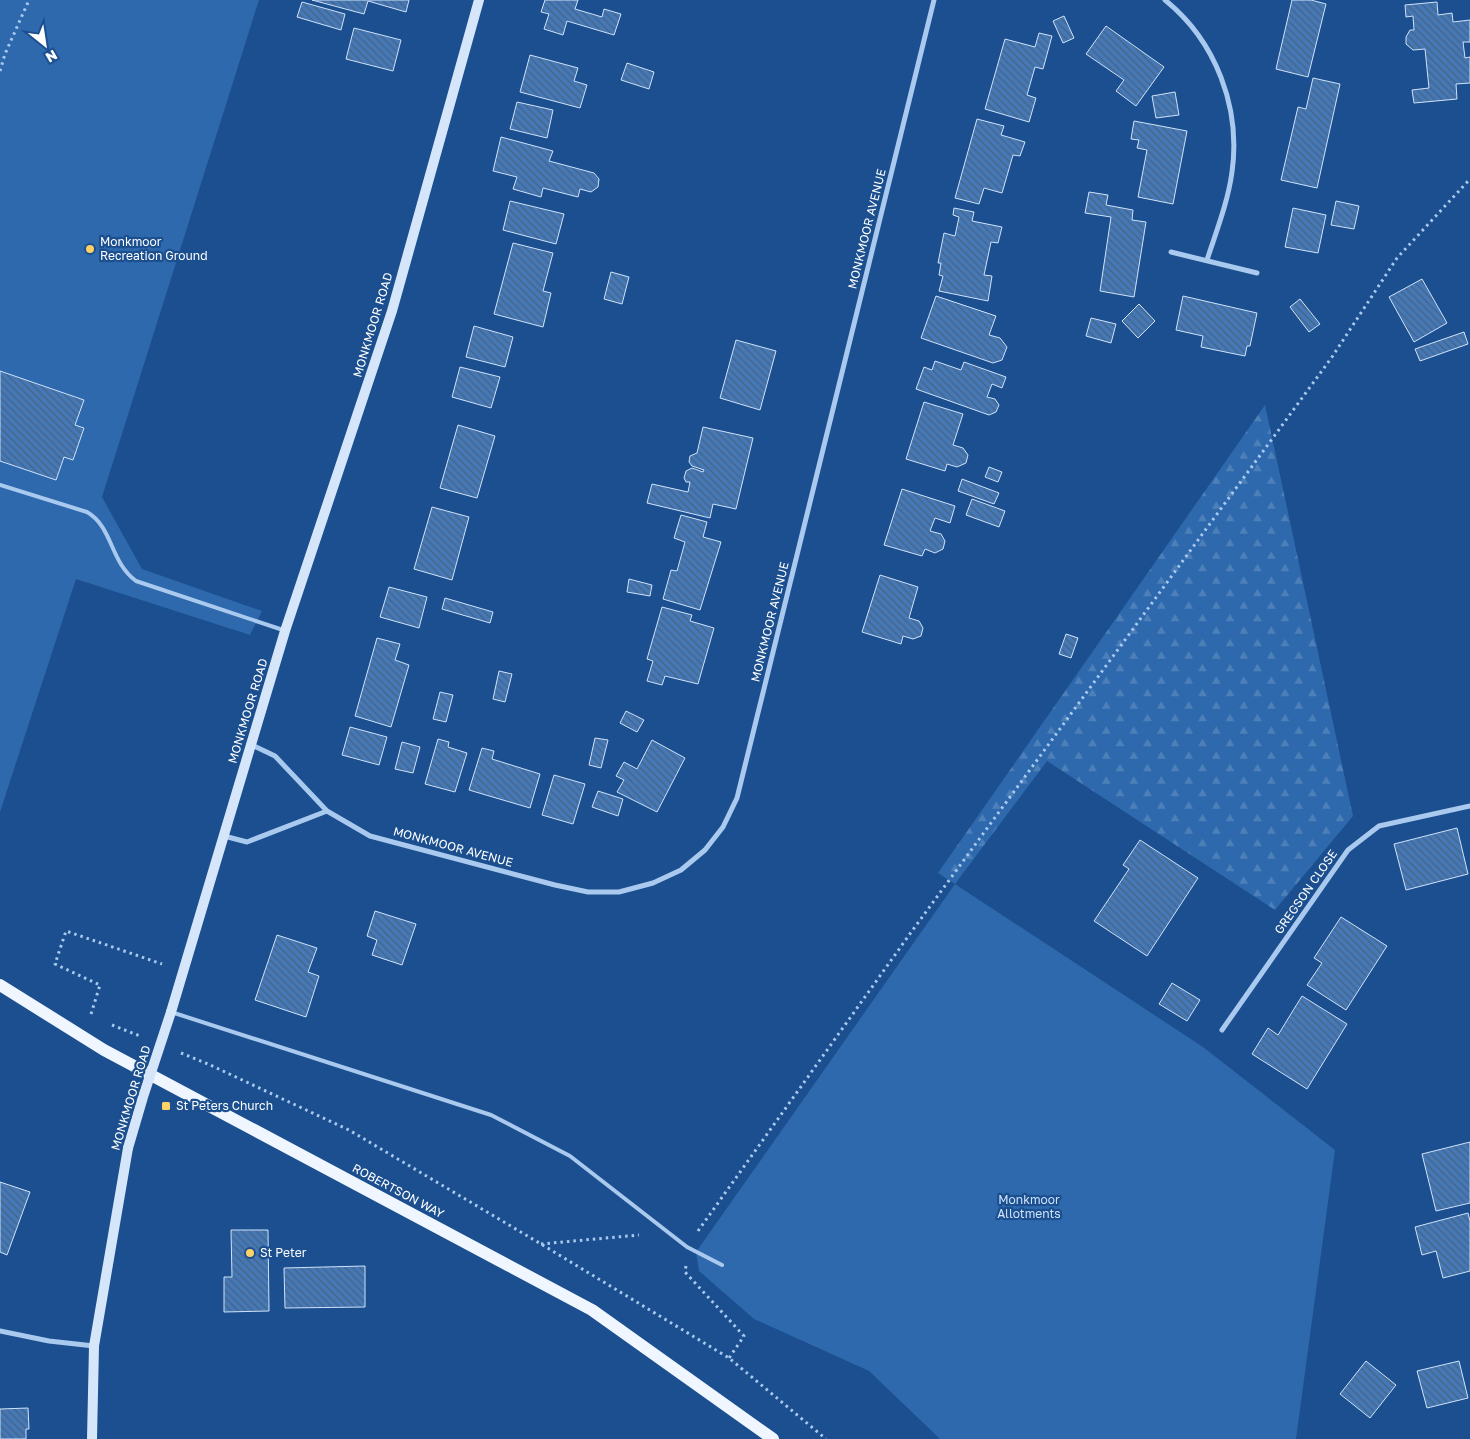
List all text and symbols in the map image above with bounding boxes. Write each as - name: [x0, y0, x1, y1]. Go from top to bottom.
- north arrow: [20, 20, 70, 70]
- text: N: [43, 47, 61, 67]
- street label: MONKMOOR AVENUE: [844, 167, 889, 291]
- place label: Monkmoor Recreation Ground: [100, 234, 208, 263]
- marker: Monkmoor Recreation Ground: [84, 243, 96, 255]
- street label: MONKMOOR ROAD: [349, 270, 396, 379]
- street label: MONKMOOR AVENUE: [747, 560, 792, 684]
- street label: MONKMOOR ROAD: [224, 656, 271, 765]
- street label: MONKMOOR AVENUE: [392, 823, 515, 870]
- street label: GREGSON CLOSE: [1271, 847, 1340, 937]
- street label: MONKMOOR ROAD: [107, 1043, 154, 1152]
- place label: St Peters Church: [176, 1098, 273, 1113]
- marker: St Peters Church: [160, 1100, 172, 1112]
- street label: ROBERTSON WAY: [350, 1160, 447, 1221]
- park label: Monkmoor Allotments: [997, 1192, 1061, 1221]
- place label: St Peter: [260, 1245, 307, 1260]
- marker: St Peter: [244, 1247, 256, 1259]

